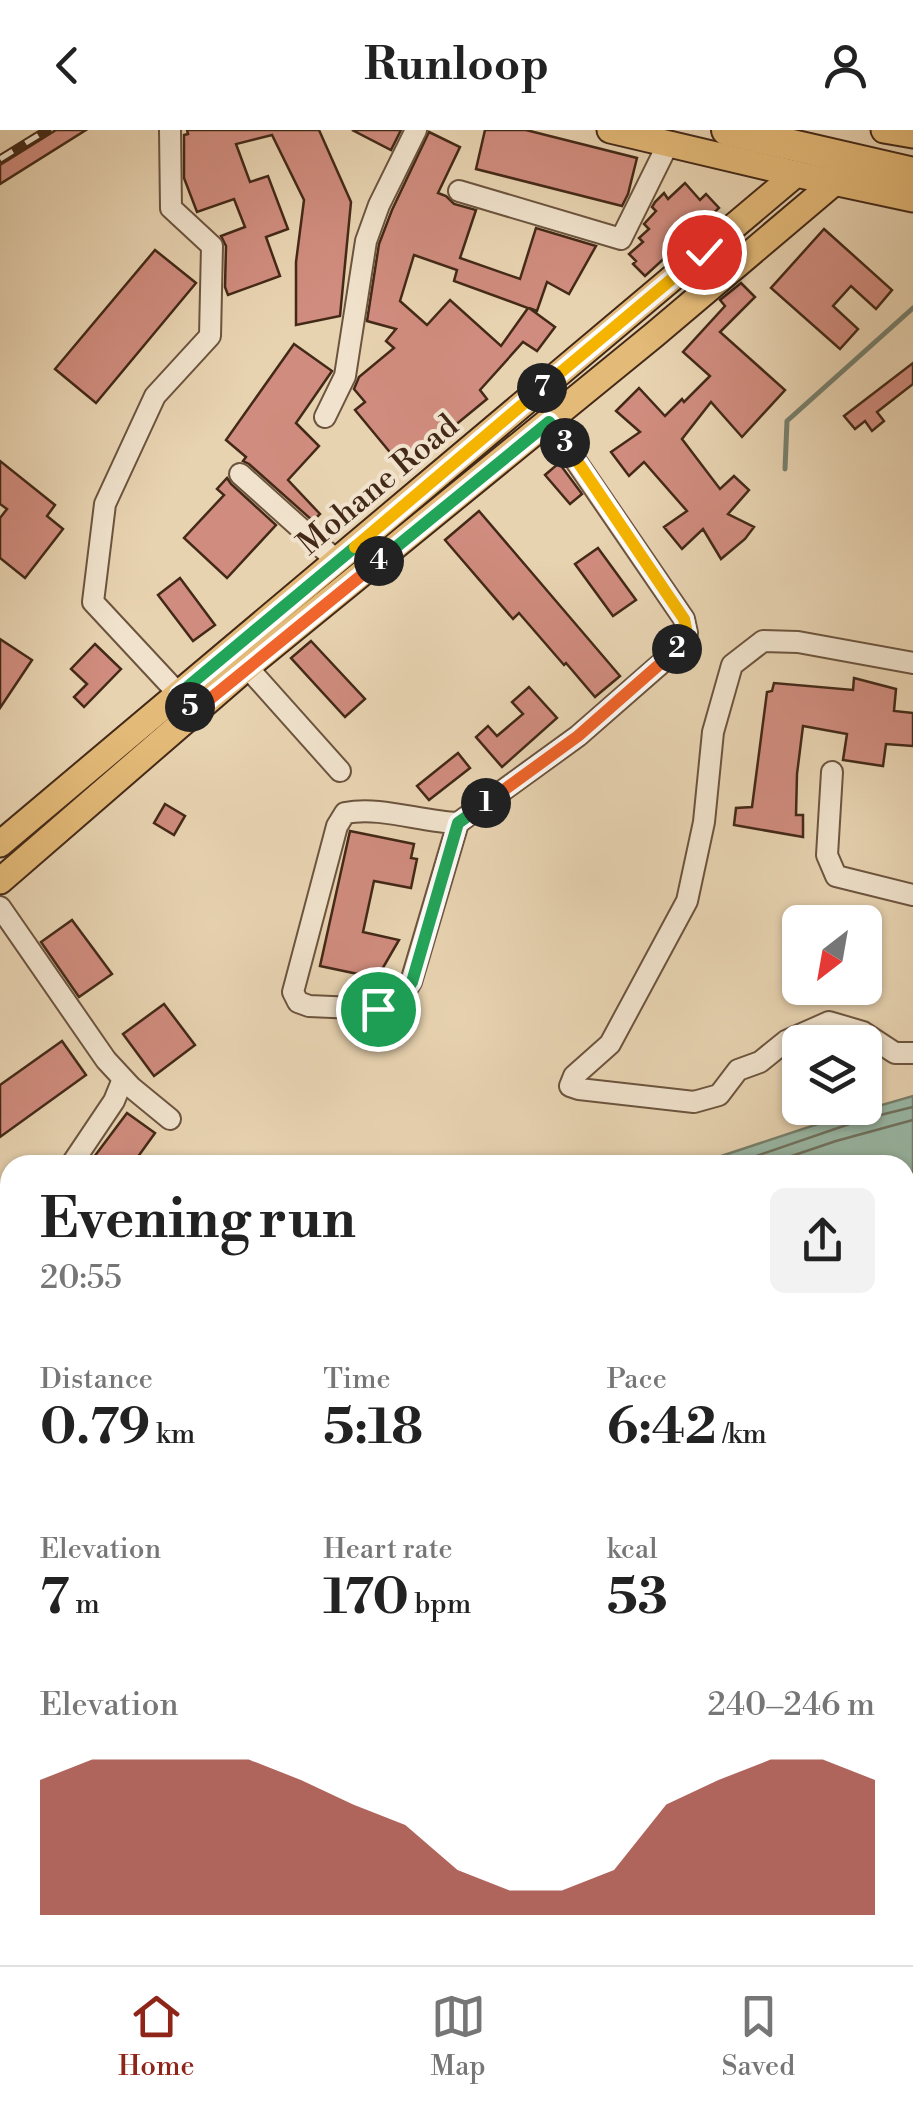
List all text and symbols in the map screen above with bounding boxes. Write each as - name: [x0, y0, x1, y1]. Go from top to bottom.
- text: Runloop: [364, 37, 549, 94]
- icon: back: [40, 38, 95, 93]
- icon: person: [818, 38, 873, 93]
- pin: [662, 210, 747, 295]
- icon: check: [677, 225, 732, 280]
- pin: 7: [517, 363, 567, 413]
- text: 7: [534, 370, 550, 405]
- street label: Mohane Road: [289, 406, 467, 564]
- pin: 3: [540, 418, 590, 468]
- text: 3: [557, 425, 573, 460]
- pin: 4: [354, 536, 404, 586]
- text: 4: [370, 543, 388, 578]
- pin: 2: [652, 624, 702, 674]
- text: 2: [668, 631, 686, 666]
- pin: 5: [165, 682, 215, 732]
- text: 5: [181, 689, 199, 724]
- pin: 1: [461, 778, 511, 828]
- text: 1: [479, 785, 493, 820]
- north arrow: [782, 905, 882, 1005]
- map controls: [782, 905, 882, 1125]
- pin: [336, 967, 421, 1052]
- icon: arrive: [351, 982, 406, 1037]
- button: layers: [782, 1025, 882, 1125]
- text: Evening run: [40, 1186, 356, 1255]
- button: share: [770, 1188, 875, 1293]
- text: 20:55: [40, 1258, 122, 1298]
- text: Distance: [40, 1362, 153, 1397]
- text: Time: [323, 1362, 391, 1397]
- text: Pace: [607, 1362, 667, 1397]
- text: 0.79: [40, 1397, 150, 1459]
- text: 5:18: [323, 1397, 423, 1459]
- text: 6:42: [607, 1397, 717, 1459]
- text: km: [150, 1417, 195, 1452]
- text: /km: [717, 1417, 767, 1452]
- text: Elevation: [40, 1532, 161, 1567]
- text: Heart rate: [323, 1532, 453, 1567]
- text: kcal: [607, 1532, 657, 1567]
- text: 7: [40, 1567, 70, 1629]
- text: 170: [323, 1567, 409, 1629]
- text: 53: [607, 1567, 668, 1629]
- text: m: [70, 1587, 100, 1622]
- text: bpm: [409, 1587, 471, 1622]
- text: Elevation: [40, 1685, 179, 1725]
- text: 240–246 m: [707, 1685, 875, 1725]
- tab: Home: [118, 1989, 195, 2084]
- tab: Map: [431, 1989, 486, 2084]
- tab: Saved: [722, 1989, 795, 2084]

